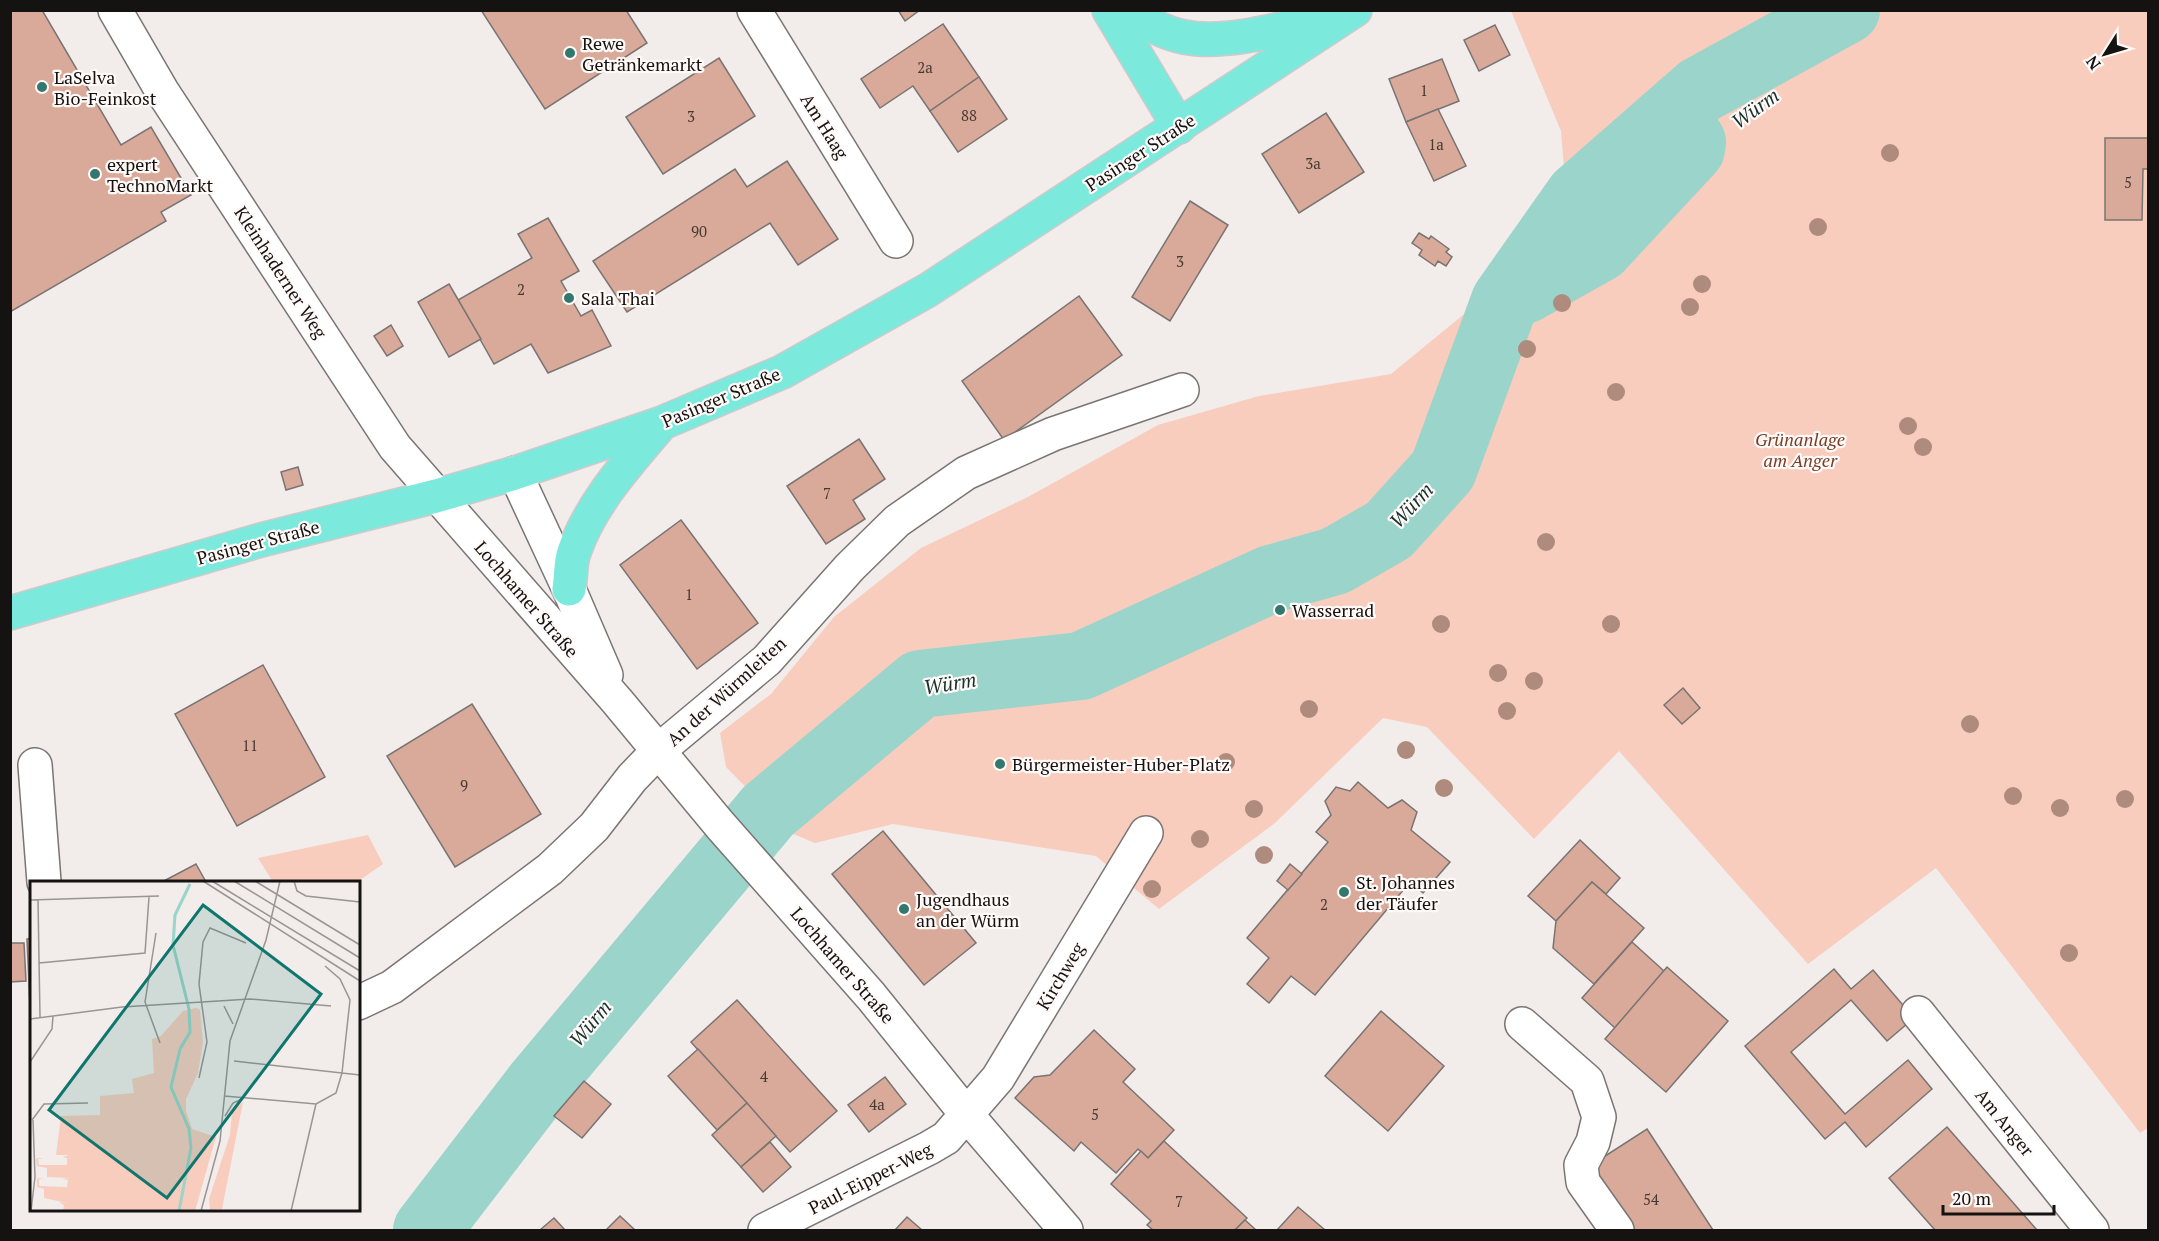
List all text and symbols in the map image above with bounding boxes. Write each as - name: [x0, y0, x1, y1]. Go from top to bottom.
- north arrow: [2075, 24, 2135, 84]
- place label: Rewe Getränkemarkt: [582, 31, 703, 76]
- marker: Rewe Getränkemarkt: [563, 46, 577, 60]
- text: N: [2081, 52, 2105, 74]
- house number: 2a: [917, 57, 933, 77]
- place label: LaSelva Bio-Feinkost: [54, 65, 157, 110]
- marker: LaSelva Bio-Feinkost: [35, 80, 49, 94]
- house number: 1: [1420, 80, 1428, 100]
- water label: Würm: [1726, 81, 1784, 135]
- street label: Am Haag: [795, 89, 855, 164]
- house number: 88: [961, 105, 977, 125]
- house number: 3: [687, 106, 695, 126]
- street label: Pasinger Straße: [1080, 108, 1200, 196]
- house number: 1a: [1428, 134, 1444, 154]
- place label: expert TechnoMarkt: [107, 152, 214, 197]
- house number: 3a: [1305, 153, 1321, 173]
- marker: expert TechnoMarkt: [88, 167, 102, 181]
- house number: 5: [2124, 172, 2132, 192]
- street label: Kleinhaderner Weg: [229, 201, 333, 343]
- house number: 90: [691, 221, 707, 241]
- house number: 3: [1176, 251, 1184, 271]
- house number: 2: [517, 279, 525, 299]
- place label: Sala Thai: [581, 286, 655, 310]
- marker: Sala Thai: [562, 291, 576, 305]
- street label: Pasinger Straße: [658, 361, 784, 433]
- park label: Grünanlage am Anger: [1755, 427, 1845, 472]
- water label: Würm: [1383, 476, 1439, 534]
- house number: 7: [823, 483, 831, 503]
- street label: Pasinger Straße: [194, 514, 322, 570]
- street label: Lochhamer Straße: [470, 536, 584, 662]
- house number: 1: [685, 584, 693, 604]
- place label: Wasserrad: [1292, 598, 1374, 622]
- marker: Wasserrad: [1273, 603, 1287, 617]
- street label: An der Würmleiten: [661, 631, 791, 751]
- water label: Würm: [922, 666, 978, 700]
- house number: 11: [242, 735, 258, 755]
- place label: Bürgermeister-Huber-Platz: [1012, 752, 1230, 776]
- marker: Bürgermeister-Huber-Platz: [993, 757, 1007, 771]
- house number: 9: [460, 775, 468, 795]
- place label: St. Johannes der Täufer: [1356, 870, 1455, 915]
- inset map: [30, 881, 360, 1211]
- marker: St. Johannes der Täufer: [1337, 885, 1351, 899]
- place label: Jugendhaus an der Würm: [916, 887, 1020, 932]
- house number: 2: [1320, 894, 1328, 914]
- street label: Lochhamer Straße: [786, 902, 900, 1028]
- marker: Jugendhaus an der Würm: [897, 902, 911, 916]
- street label: Kirchweg: [1031, 938, 1090, 1014]
- water label: Würm: [563, 994, 617, 1052]
- house number: 4: [760, 1066, 768, 1086]
- street label: Am Anger: [1970, 1083, 2040, 1161]
- house number: 4a: [869, 1094, 885, 1114]
- house number: 5: [1091, 1104, 1099, 1124]
- street label: Paul-Eipper-Weg: [804, 1136, 936, 1219]
- scale bar: [1943, 1178, 2054, 1216]
- text: 20 m: [1952, 1186, 1992, 1210]
- house number: 54: [1643, 1189, 1659, 1209]
- house number: 7: [1175, 1191, 1183, 1211]

